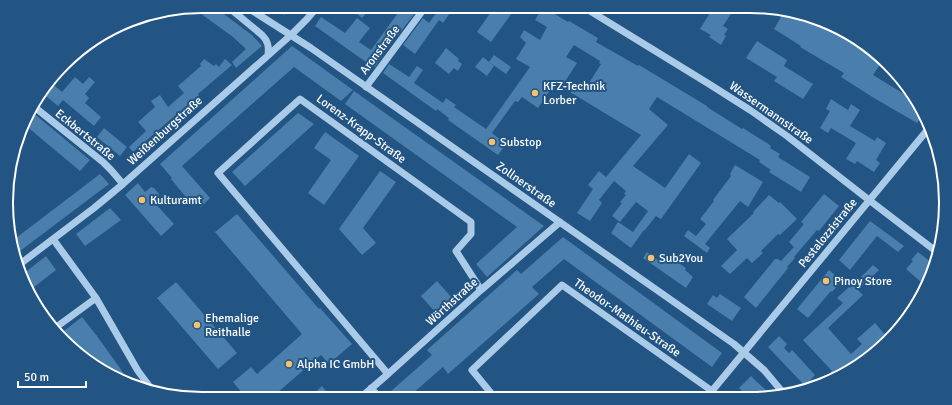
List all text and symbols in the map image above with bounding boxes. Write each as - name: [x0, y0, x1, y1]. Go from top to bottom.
- street label: Aronstraße: [357, 22, 403, 78]
- street label: Wassermannstraße: [726, 78, 816, 148]
- place label: KFZ-Technik Lorber: [543, 79, 605, 108]
- marker: KFZ-Technik Lorber: [530, 88, 540, 98]
- street label: Lorenz-Krapp-Straße: [313, 91, 409, 167]
- street label: Weißenburgstraße: [124, 93, 206, 169]
- street label: Eckbertstraße: [52, 106, 118, 164]
- place label: Substop: [500, 135, 542, 150]
- marker: Substop: [487, 137, 497, 147]
- street label: Zollnerstraße: [493, 159, 559, 211]
- place label: Kulturamt: [150, 193, 202, 208]
- marker: Kulturamt: [137, 195, 147, 205]
- street label: Pestalozzistraße: [795, 195, 861, 271]
- place label: Sub2You: [659, 251, 703, 266]
- marker: Sub2You: [646, 253, 656, 263]
- place label: Pinoy Store: [834, 274, 892, 289]
- street label: Wörthstraße: [423, 275, 481, 329]
- street label: Theodor-Mathieu-Straße: [571, 275, 683, 361]
- marker: Pinoy Store: [821, 276, 831, 286]
- place label: Ehemalige Reithalle: [205, 311, 259, 340]
- marker: Ehemalige Reithalle: [192, 320, 202, 330]
- place label: Alpha IC GmbH: [297, 357, 374, 372]
- marker: Alpha IC GmbH: [284, 359, 294, 369]
- scale bar: [18, 363, 86, 389]
- text: 50 m: [24, 370, 49, 385]

